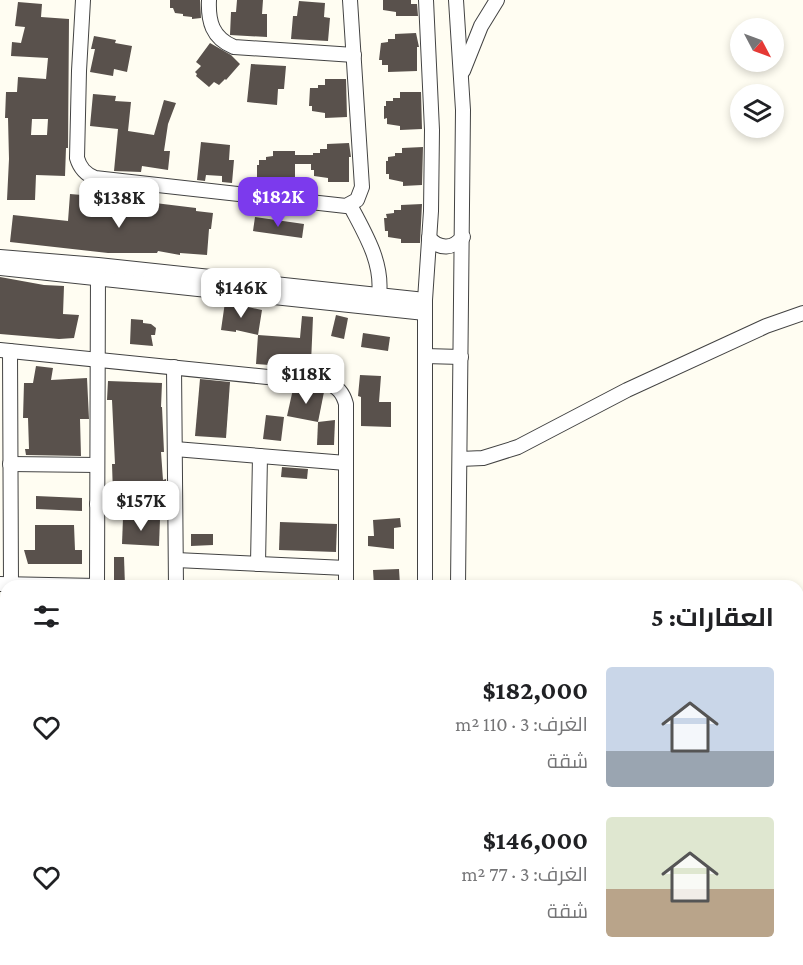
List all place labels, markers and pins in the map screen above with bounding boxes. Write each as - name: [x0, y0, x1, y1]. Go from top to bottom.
- pin: $182K: [236, 177, 320, 228]
- pin: $138K: [77, 178, 161, 229]
- pin: $146K: [199, 268, 283, 319]
- pin: $118K: [264, 354, 348, 405]
- pin: $157K: [99, 481, 183, 532]

